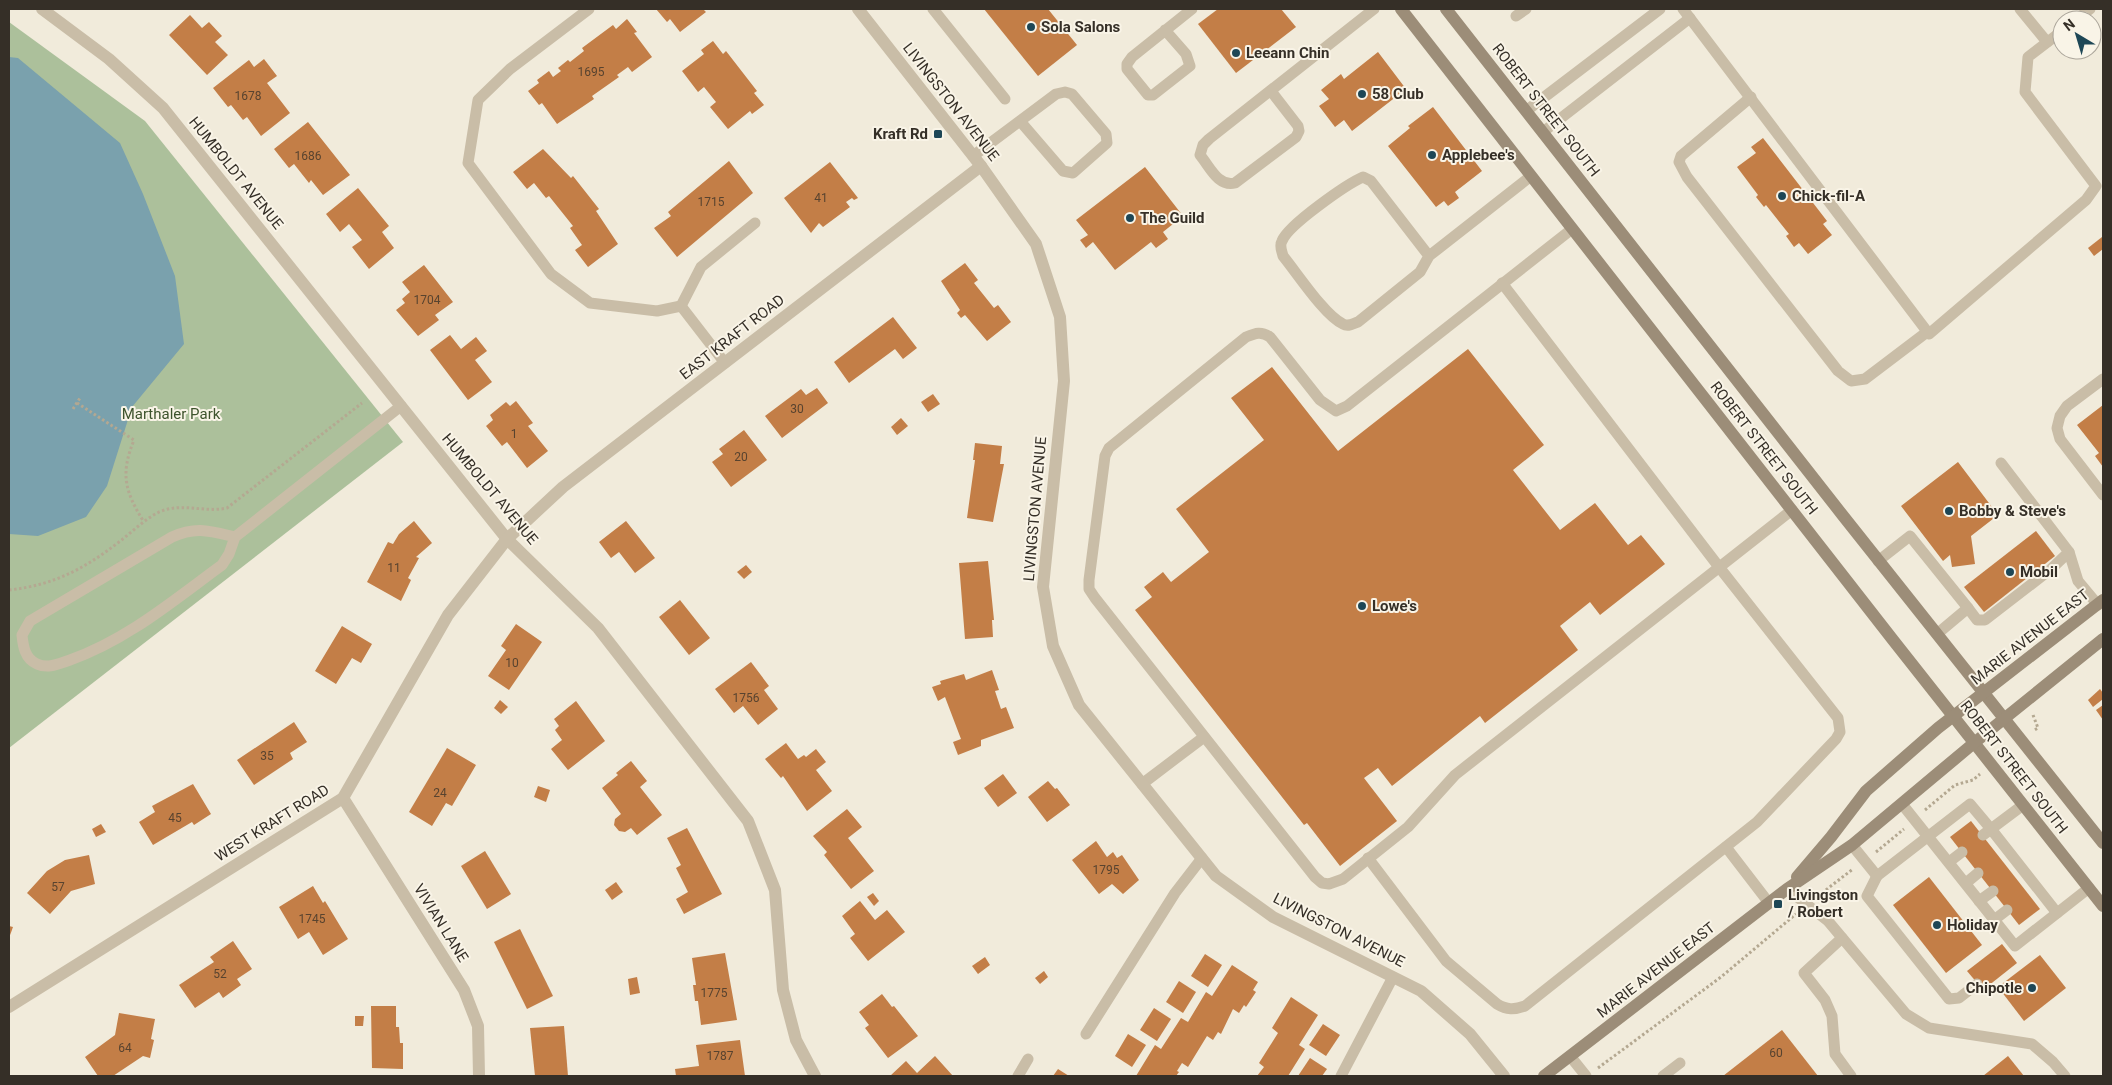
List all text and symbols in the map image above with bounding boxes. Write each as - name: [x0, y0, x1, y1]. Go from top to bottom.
- north arrow: [2052, 10, 2102, 60]
- text: N: [2060, 15, 2078, 34]
- place label: Sola Salons: [1041, 18, 1121, 36]
- marker: Sola Salons: [1025, 21, 1037, 33]
- street label: LIVINGSTON AVENUE: [899, 39, 1003, 165]
- street label: ROBERT STREET SOUTH: [1489, 40, 1603, 180]
- place label: Leeann Chin: [1246, 44, 1329, 62]
- marker: Leeann Chin: [1230, 47, 1242, 59]
- house number: 1695: [578, 65, 605, 79]
- place label: 58 Club: [1372, 85, 1424, 103]
- marker: 58 Club: [1356, 88, 1368, 100]
- house number: 1678: [235, 89, 262, 103]
- street label: HUMBOLDT AVENUE: [185, 113, 287, 233]
- place label: Kraft Rd: [873, 125, 928, 143]
- marker: Kraft Rd: [932, 128, 944, 140]
- place label: Applebee's: [1442, 146, 1515, 164]
- house number: 1686: [295, 149, 322, 163]
- marker: Applebee's: [1426, 149, 1438, 161]
- place label: Chick-fil-A: [1792, 187, 1866, 205]
- marker: Chick-fil-A: [1776, 190, 1788, 202]
- house number: 41: [814, 191, 828, 205]
- house number: 1715: [698, 195, 725, 209]
- place label: The Guild: [1140, 209, 1205, 227]
- marker: The Guild: [1124, 212, 1136, 224]
- street label: EAST KRAFT ROAD: [676, 291, 788, 383]
- house number: 1704: [414, 293, 441, 307]
- street label: ROBERT STREET SOUTH: [1707, 378, 1821, 518]
- house number: 30: [790, 402, 804, 416]
- park label: Marthaler Park: [122, 405, 221, 423]
- house number: 1: [511, 427, 517, 441]
- street label: HUMBOLDT AVENUE: [438, 430, 542, 549]
- street label: LIVINGSTON AVENUE: [1020, 435, 1050, 582]
- house number: 20: [734, 450, 748, 464]
- place label: Bobby & Steve's: [1959, 502, 2066, 520]
- marker: Bobby & Steve's: [1943, 505, 1955, 517]
- house number: 11: [387, 561, 401, 575]
- place label: Mobil: [2020, 563, 2058, 581]
- marker: Mobil: [2004, 566, 2016, 578]
- street label: MARIE AVENUE EAST: [1967, 585, 2093, 689]
- place label: Lowe's: [1372, 597, 1417, 615]
- marker: Lowe's: [1356, 600, 1368, 612]
- house number: 10: [505, 656, 519, 670]
- house number: 1756: [733, 691, 760, 705]
- street label: ROBERT STREET SOUTH: [1957, 697, 2071, 837]
- house number: 35: [260, 749, 274, 763]
- street label: WEST KRAFT ROAD: [212, 781, 332, 865]
- house number: 24: [433, 786, 447, 800]
- house number: 45: [168, 811, 182, 825]
- house number: 1795: [1093, 863, 1120, 877]
- house number: 57: [51, 880, 65, 894]
- street label: VIVIAN LANE: [410, 881, 472, 966]
- place label: Livingston / Robert: [1787, 886, 1858, 921]
- street label: LIVINGSTON AVENUE: [1270, 889, 1408, 971]
- marker: Livingston / Robert: [1772, 898, 1784, 910]
- house number: 1745: [299, 912, 326, 926]
- place label: Holiday: [1947, 916, 1998, 934]
- street label: MARIE AVENUE EAST: [1593, 918, 1719, 1022]
- marker: Holiday: [1931, 919, 1943, 931]
- house number: 52: [213, 967, 227, 981]
- place label: Chipotle: [1966, 979, 2022, 997]
- marker: Chipotle: [2026, 982, 2038, 994]
- house number: 1775: [701, 986, 728, 1000]
- house number: 64: [118, 1041, 132, 1055]
- house number: 60: [1769, 1046, 1783, 1060]
- house number: 1787: [707, 1049, 734, 1063]

